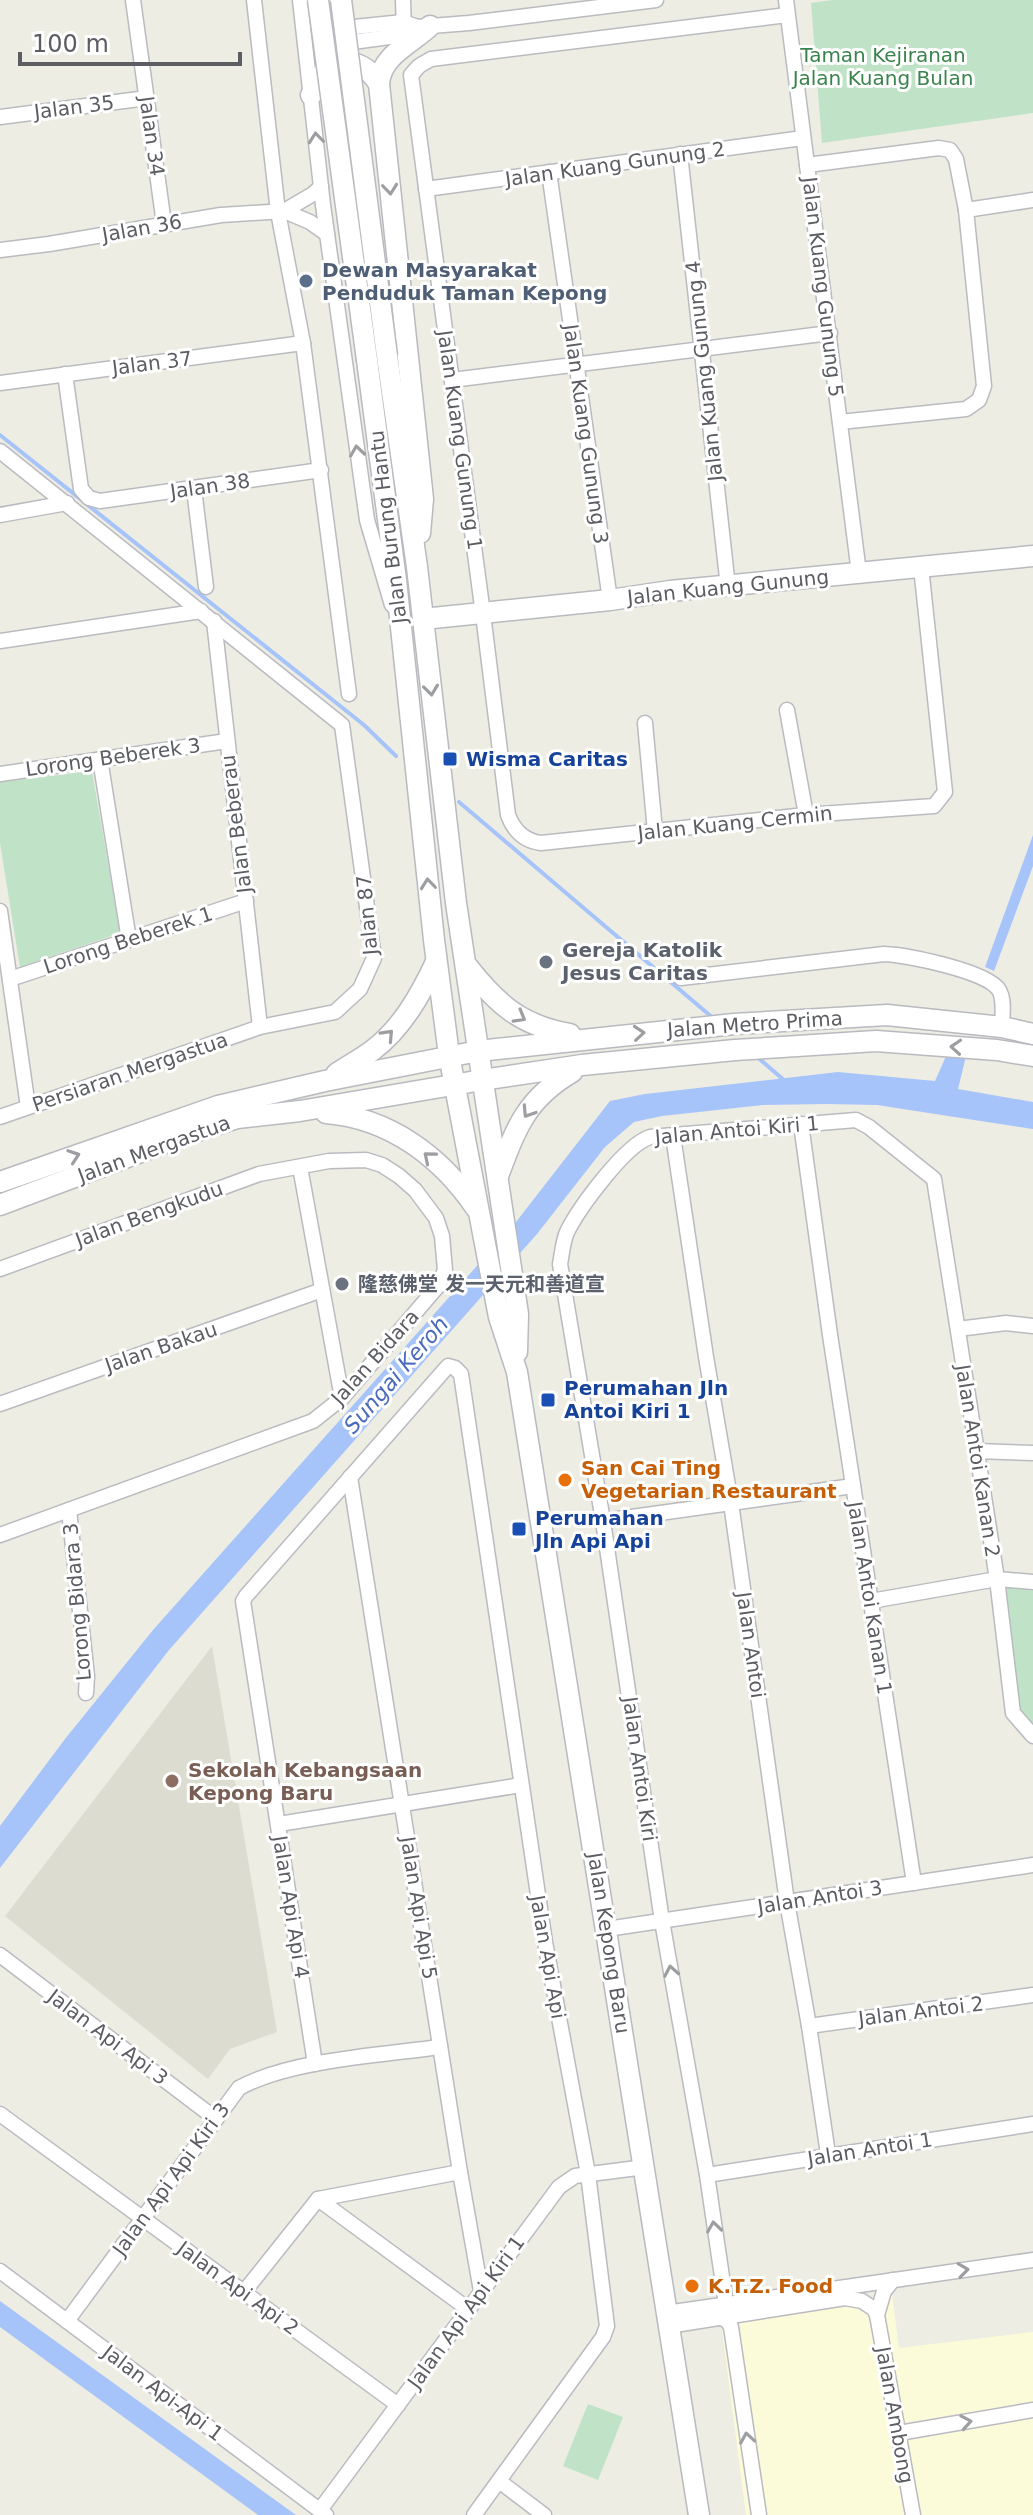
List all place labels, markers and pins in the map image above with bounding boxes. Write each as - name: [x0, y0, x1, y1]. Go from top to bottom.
- place label: Dewan Masyarakat Penduduk Taman Kepong: [322, 258, 607, 305]
- marker: Dewan Masyarakat Penduduk Taman Kepong: [297, 272, 315, 290]
- place label: Wisma Caritas: [466, 747, 628, 771]
- marker: Wisma Caritas: [441, 750, 459, 768]
- place label: Gereja Katolik Jesus Caritas: [560, 938, 723, 985]
- marker: Gereja Katolik Jesus Caritas: [537, 953, 555, 971]
- place label: 隆慈佛堂 发一天元和善道宣: [358, 1272, 605, 1296]
- marker: 隆慈佛堂 发一天元和善道宣: [333, 1275, 351, 1293]
- place label: Perumahan Jln Antoi Kiri 1: [564, 1376, 728, 1423]
- marker: Perumahan Jln Antoi Kiri 1: [539, 1391, 557, 1409]
- place label: San Cai Ting Vegetarian Restaurant: [581, 1456, 837, 1503]
- marker: San Cai Ting Vegetarian Restaurant: [556, 1471, 574, 1489]
- place label: Perumahan Jln Api Api: [533, 1506, 664, 1553]
- marker: Perumahan Jln Api Api: [510, 1520, 528, 1538]
- place label: Sekolah Kebangsaan Kepong Baru: [188, 1758, 422, 1805]
- marker: Sekolah Kebangsaan Kepong Baru: [163, 1772, 181, 1790]
- place label: K.T.Z. Food: [708, 2274, 833, 2298]
- marker: K.T.Z. Food: [683, 2277, 701, 2295]

